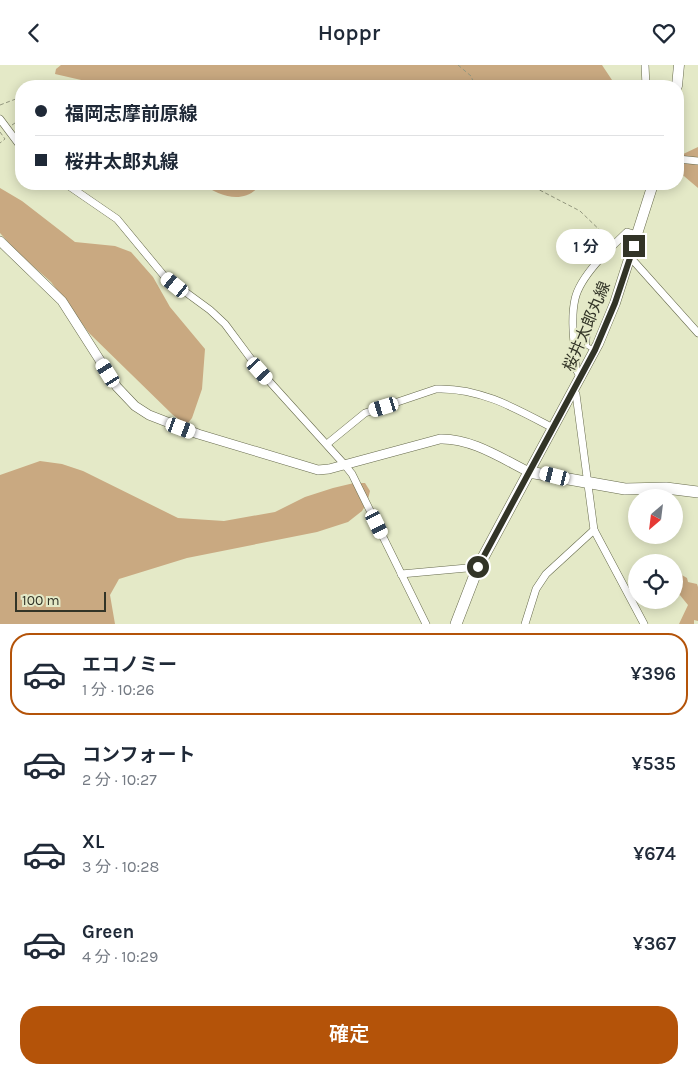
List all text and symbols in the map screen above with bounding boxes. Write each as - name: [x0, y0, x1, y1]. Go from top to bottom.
- icon: back: [20, 19, 48, 47]
- icon: heart: [650, 19, 678, 47]
- text: Hoppr: [318, 20, 380, 46]
- text: 福岡志摩前原線: [65, 103, 198, 125]
- text: 桜井太郎丸線: [65, 151, 179, 173]
- callout: 1 分: [556, 229, 616, 263]
- route end: [623, 235, 645, 257]
- text: 1 分: [573, 237, 599, 256]
- car: [158, 270, 191, 300]
- street label: 桜井太郎丸線: [559, 278, 614, 374]
- car: [244, 355, 275, 387]
- car: [93, 356, 122, 390]
- car: [367, 395, 400, 419]
- car: [164, 416, 197, 440]
- car: [538, 465, 571, 487]
- north arrow: [628, 489, 682, 544]
- map controls: [628, 489, 683, 609]
- car: [363, 507, 390, 541]
- button: locate: [628, 554, 683, 609]
- route start: [467, 556, 489, 578]
- scale bar: [15, 589, 106, 612]
- text: 100 m: [22, 592, 60, 609]
- icon: car: [22, 652, 67, 697]
- text: エコノミー: [82, 654, 177, 676]
- text: ¥396: [631, 663, 676, 685]
- text: 1 分 · 10:26: [82, 680, 154, 699]
- icon: car: [22, 742, 67, 787]
- text: コンフォート: [82, 744, 195, 766]
- text: ¥535: [631, 753, 676, 775]
- text: 2 分 · 10:27: [82, 770, 157, 789]
- text: XL: [82, 831, 104, 853]
- icon: car: [22, 832, 67, 877]
- text: ¥674: [633, 843, 676, 865]
- text: 3 分 · 10:28: [82, 857, 159, 876]
- text: Green: [82, 921, 134, 943]
- icon: car: [22, 922, 67, 967]
- text: ¥367: [633, 933, 676, 955]
- text: 4 分 · 10:29: [82, 947, 158, 966]
- button: 確定: [20, 1006, 678, 1064]

